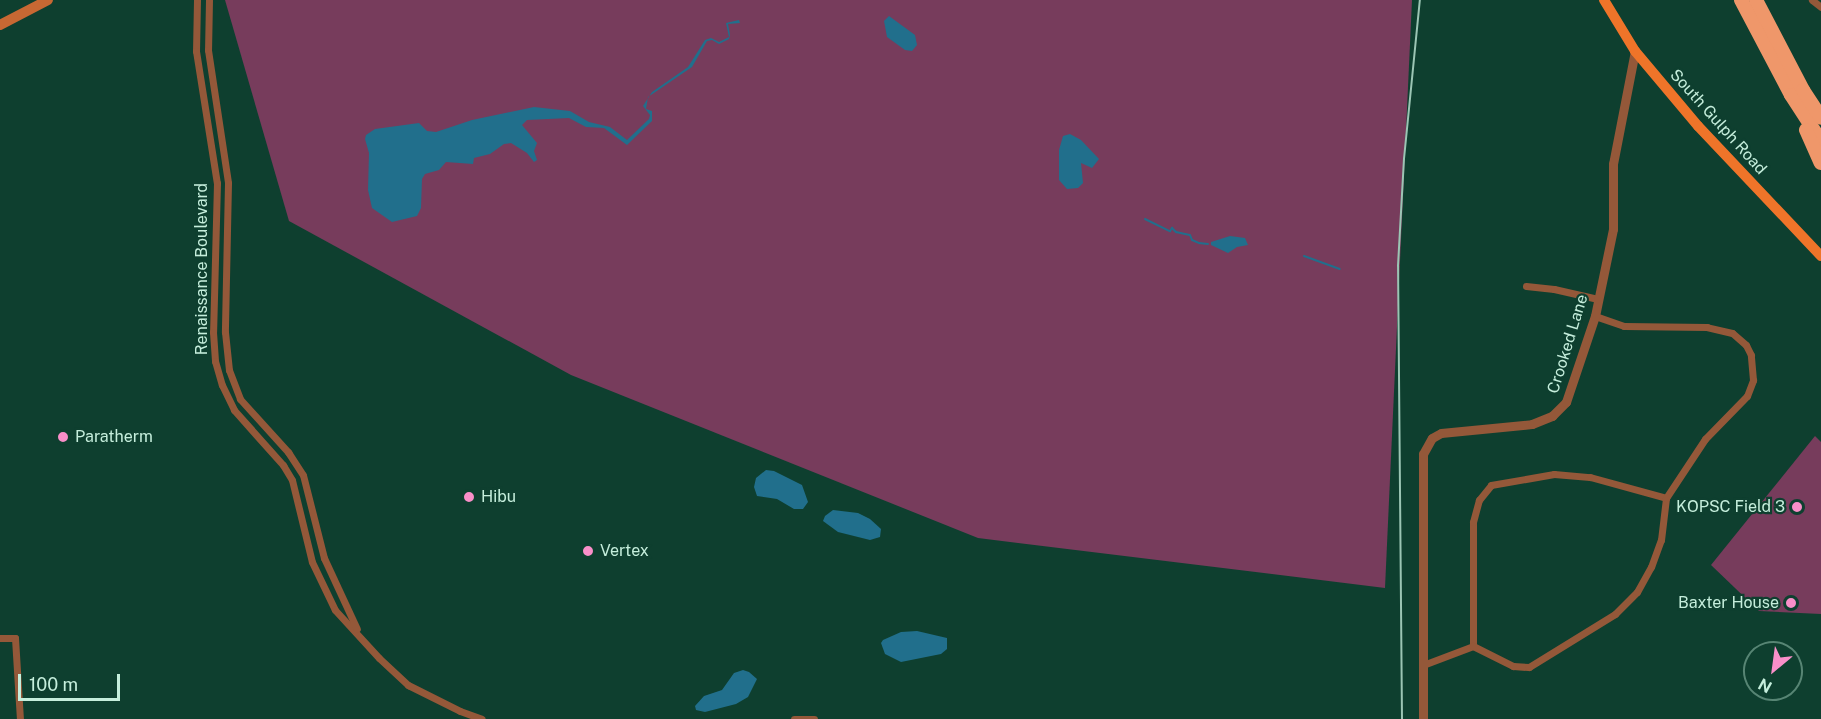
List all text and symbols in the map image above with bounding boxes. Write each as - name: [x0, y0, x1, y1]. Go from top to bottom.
- street label: South Gulph Road: [1666, 65, 1770, 179]
- street label: Renaissance Boulevard: [192, 183, 212, 355]
- street label: Crooked Lane: [1544, 292, 1592, 396]
- place label: Paratherm: [75, 427, 153, 447]
- marker: Paratherm: [56, 430, 70, 444]
- place label: Hibu: [481, 487, 516, 507]
- marker: Hibu: [462, 490, 476, 504]
- place label: KOPSC Field 3: [1676, 497, 1785, 517]
- marker: KOPSC Field 3: [1790, 500, 1804, 514]
- place label: Vertex: [600, 541, 649, 561]
- marker: Vertex: [581, 544, 595, 558]
- place label: Baxter House: [1678, 593, 1779, 613]
- marker: Baxter House: [1784, 596, 1798, 610]
- north arrow: [1743, 641, 1803, 701]
- scale bar: [21, 662, 123, 700]
- text: 100 m: [29, 674, 78, 695]
- text: N: [1755, 674, 1775, 697]

